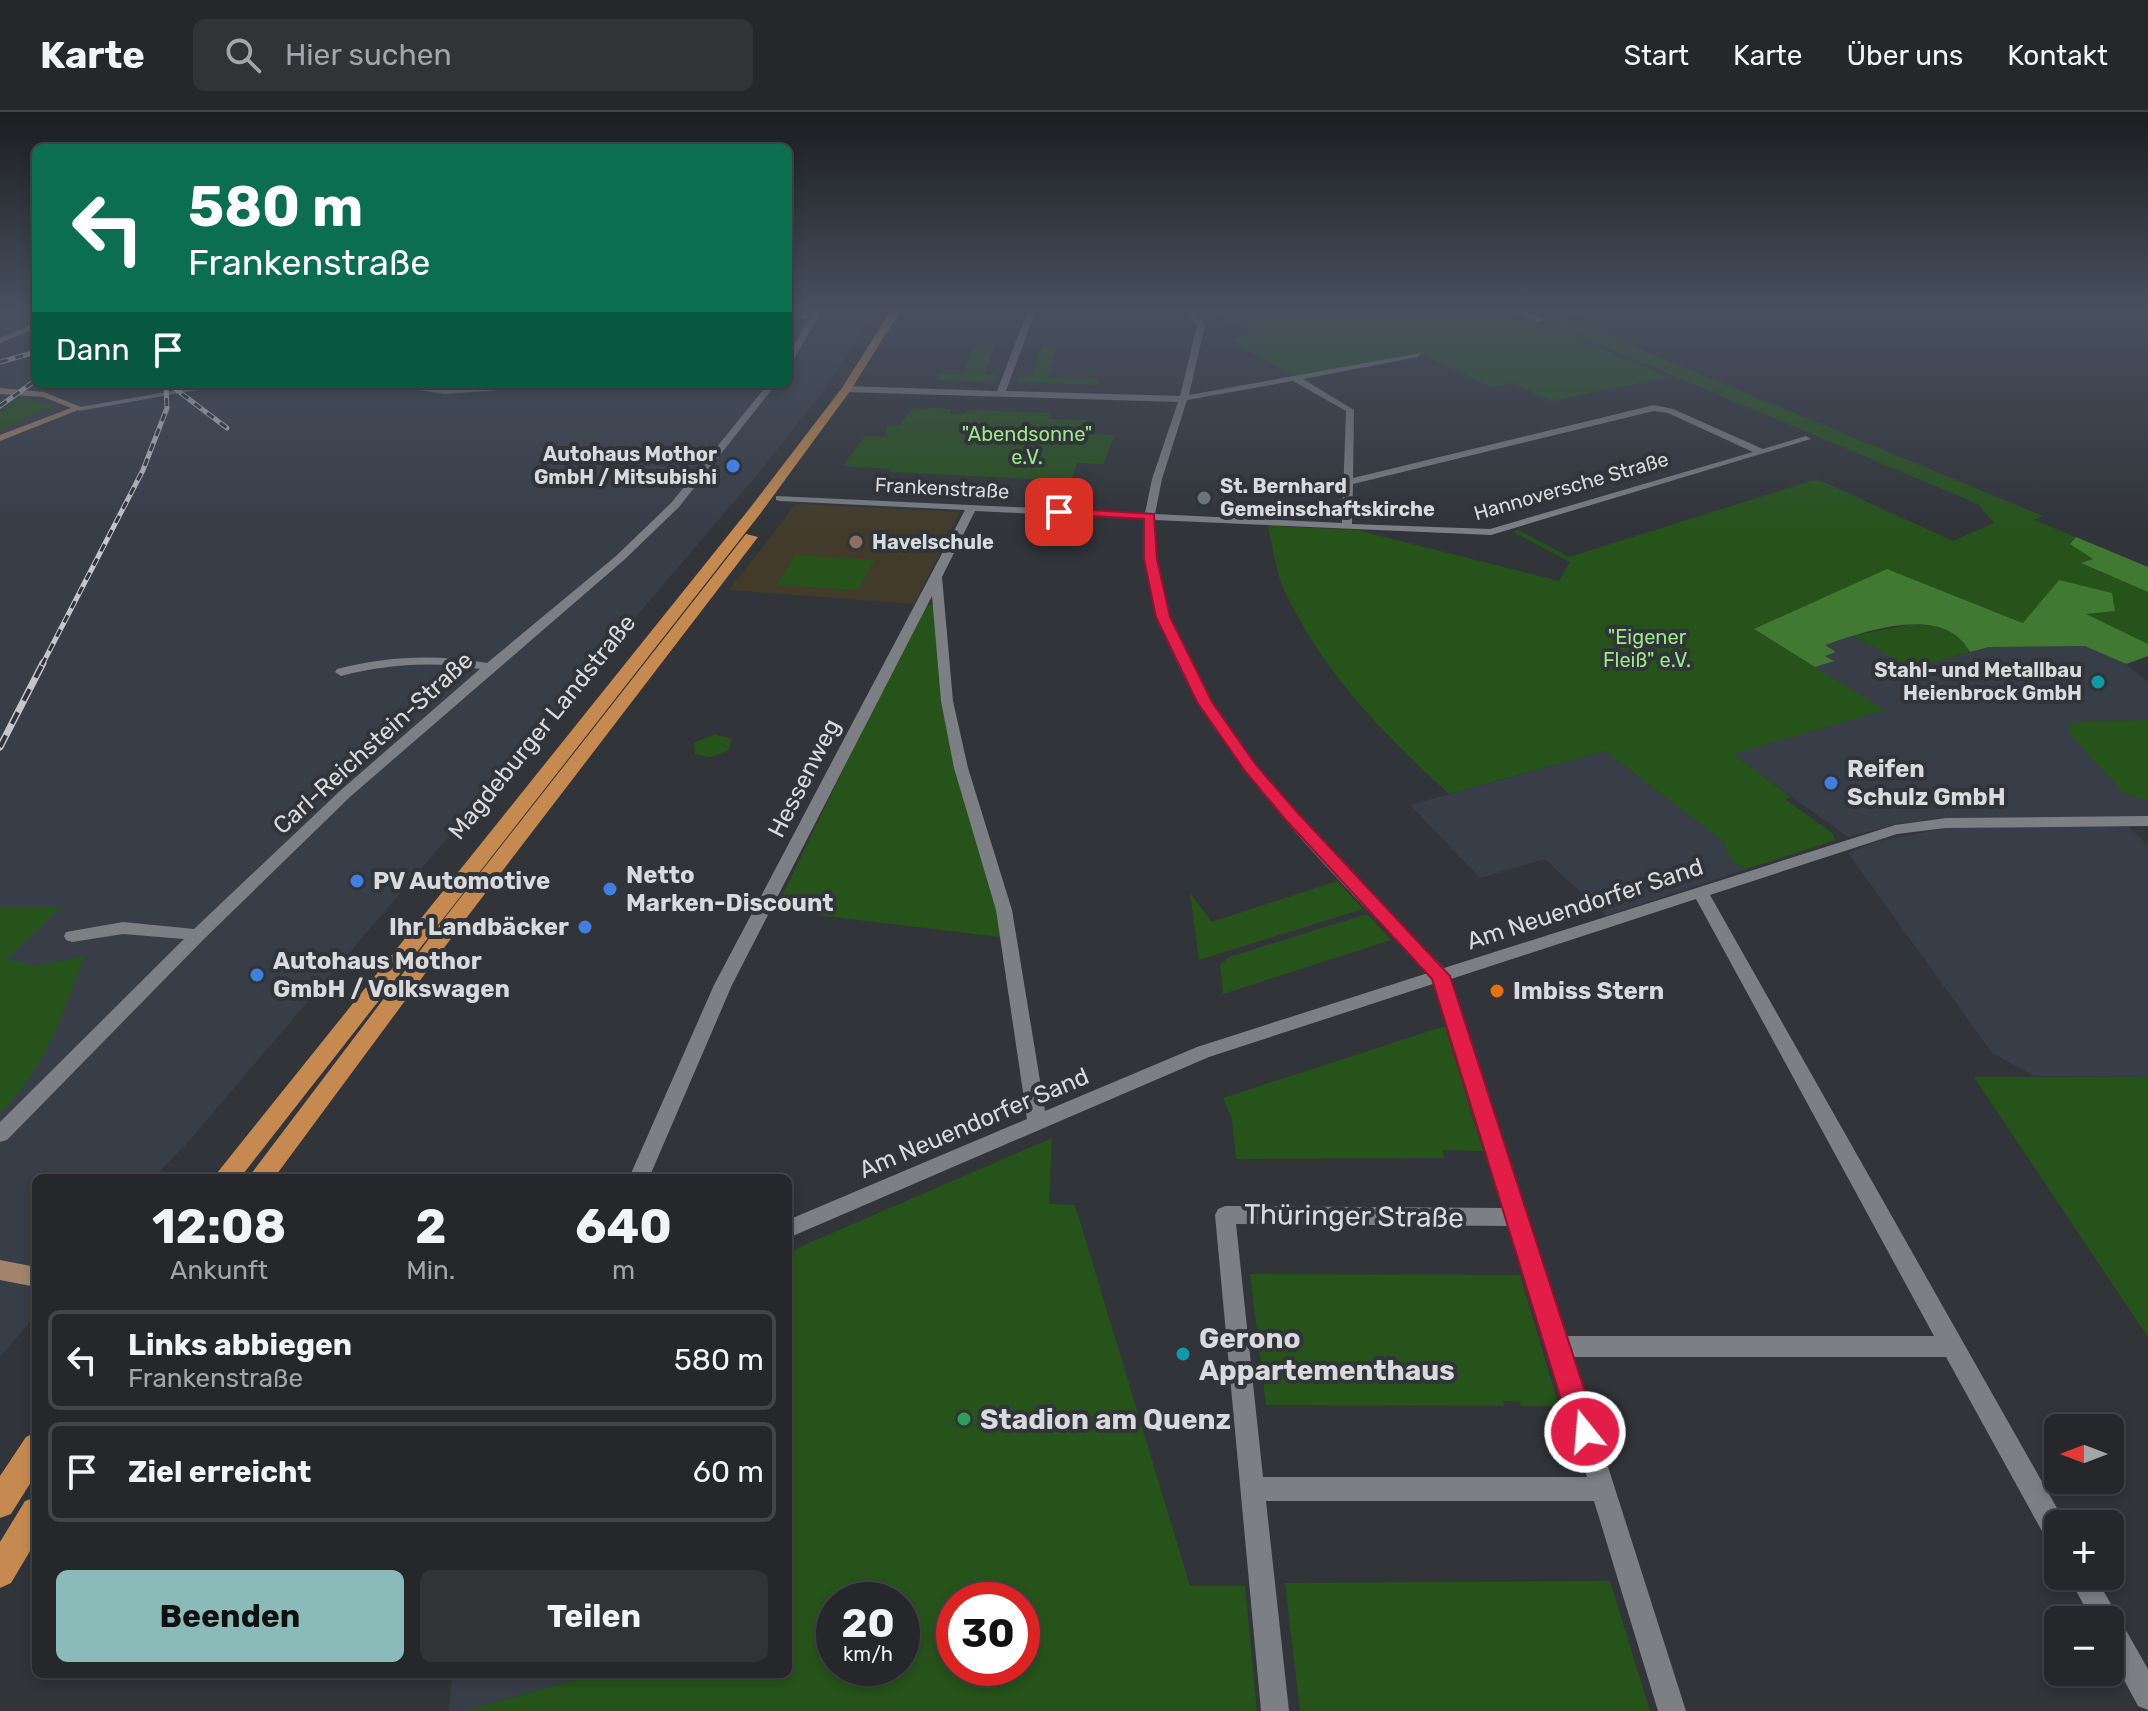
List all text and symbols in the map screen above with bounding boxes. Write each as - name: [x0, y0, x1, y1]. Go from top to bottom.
- search box: [193, 19, 753, 91]
- text: Karte: [40, 32, 145, 78]
- icon: search: [221, 33, 265, 77]
- text: Hier suchen: [285, 37, 452, 73]
- text: Start: [1624, 39, 1689, 72]
- text: Karte: [1733, 39, 1802, 72]
- text: Über uns: [1846, 39, 1963, 72]
- text: Kontakt: [2007, 39, 2108, 72]
- text: 580 m: [188, 174, 363, 240]
- icon: left: [56, 176, 160, 280]
- text: Frankenstraße: [188, 241, 430, 284]
- icon: arrive: [146, 328, 190, 372]
- text: Dann: [56, 332, 130, 368]
- park label: "Abendsonne" e.V.: [962, 422, 1092, 469]
- place label: Autohaus Mothor GmbH / Mitsubishi: [534, 442, 717, 489]
- street label: Hannoversche Straße: [1471, 447, 1671, 525]
- marker: Autohaus Mothor GmbH / Mitsubishi: [724, 457, 742, 475]
- street label: Frankenstraße: [874, 472, 1010, 504]
- place label: St. Bernhard Gemeinschaftskirche: [1220, 474, 1435, 521]
- pin: [1025, 478, 1093, 546]
- marker: St. Bernhard Gemeinschaftskirche: [1195, 489, 1213, 507]
- icon: arrive: [1037, 490, 1081, 534]
- place label: Havelschule: [872, 530, 994, 554]
- marker: Havelschule: [847, 533, 865, 551]
- street label: Magdeburger Landstraße: [443, 609, 641, 845]
- park label: "Eigener Fleiß" e.V.: [1603, 625, 1691, 672]
- street label: Carl-Reichstein-Straße: [267, 646, 479, 840]
- place label: Stahl- und Metallbau Heienbrock GmbH: [1874, 658, 2082, 705]
- marker: Stahl- und Metallbau Heienbrock GmbH: [2089, 673, 2107, 691]
- street label: Hessenweg: [762, 714, 846, 842]
- place label: Reifen Schulz GmbH: [1847, 755, 2006, 811]
- marker: Reifen Schulz GmbH: [1822, 774, 1840, 792]
- street label: Am Neuendorfer Sand: [1463, 853, 1707, 955]
- place label: Netto Marken-Discount: [626, 861, 834, 917]
- place label: PV Automotive: [373, 867, 550, 895]
- marker: PV Automotive: [348, 872, 366, 890]
- marker: Netto Marken-Discount: [601, 880, 619, 898]
- place label: Ihr Landbäcker: [389, 913, 569, 941]
- marker: Ihr Landbäcker: [576, 918, 594, 936]
- place label: Autohaus Mothor GmbH / Volkswagen: [273, 947, 510, 1003]
- marker: Autohaus Mothor GmbH / Volkswagen: [248, 966, 266, 984]
- place label: Imbiss Stern: [1513, 977, 1664, 1005]
- marker: Imbiss Stern: [1488, 982, 1506, 1000]
- street label: Am Neuendorfer Sand: [855, 1062, 1093, 1184]
- text: 12:08: [152, 1198, 286, 1255]
- text: 2: [415, 1198, 446, 1255]
- text: 640: [575, 1198, 672, 1255]
- street label: Thüringer Straße: [1244, 1198, 1464, 1234]
- text: Ankunft: [170, 1255, 268, 1286]
- text: Min.: [406, 1255, 455, 1286]
- text: m: [612, 1255, 635, 1286]
- place label: Gerono Appartementhaus: [1199, 1322, 1455, 1387]
- text: Links abbiegen: [128, 1327, 352, 1363]
- icon: left: [60, 1338, 104, 1382]
- text: 580 m: [674, 1342, 764, 1378]
- marker: Gerono Appartementhaus: [1174, 1345, 1192, 1363]
- text: Frankenstraße: [128, 1363, 303, 1394]
- position arrow: [1543, 1390, 1627, 1474]
- place label: Stadion am Quenz: [980, 1403, 1231, 1436]
- marker: Stadion am Quenz: [955, 1410, 973, 1428]
- north arrow: [2044, 1414, 2124, 1494]
- map controls: [2044, 1414, 2124, 1686]
- icon: arrive: [60, 1450, 104, 1494]
- text: Ziel erreicht: [128, 1454, 311, 1490]
- text: 60 m: [693, 1454, 764, 1490]
- button: +: [2044, 1510, 2124, 1590]
- button: Beenden: [56, 1570, 404, 1662]
- button: Teilen: [420, 1570, 768, 1662]
- speed limit sign: 30: [936, 1582, 1040, 1686]
- text: 20: [841, 1600, 895, 1647]
- button: −: [2044, 1606, 2124, 1686]
- text: km/h: [843, 1642, 893, 1666]

